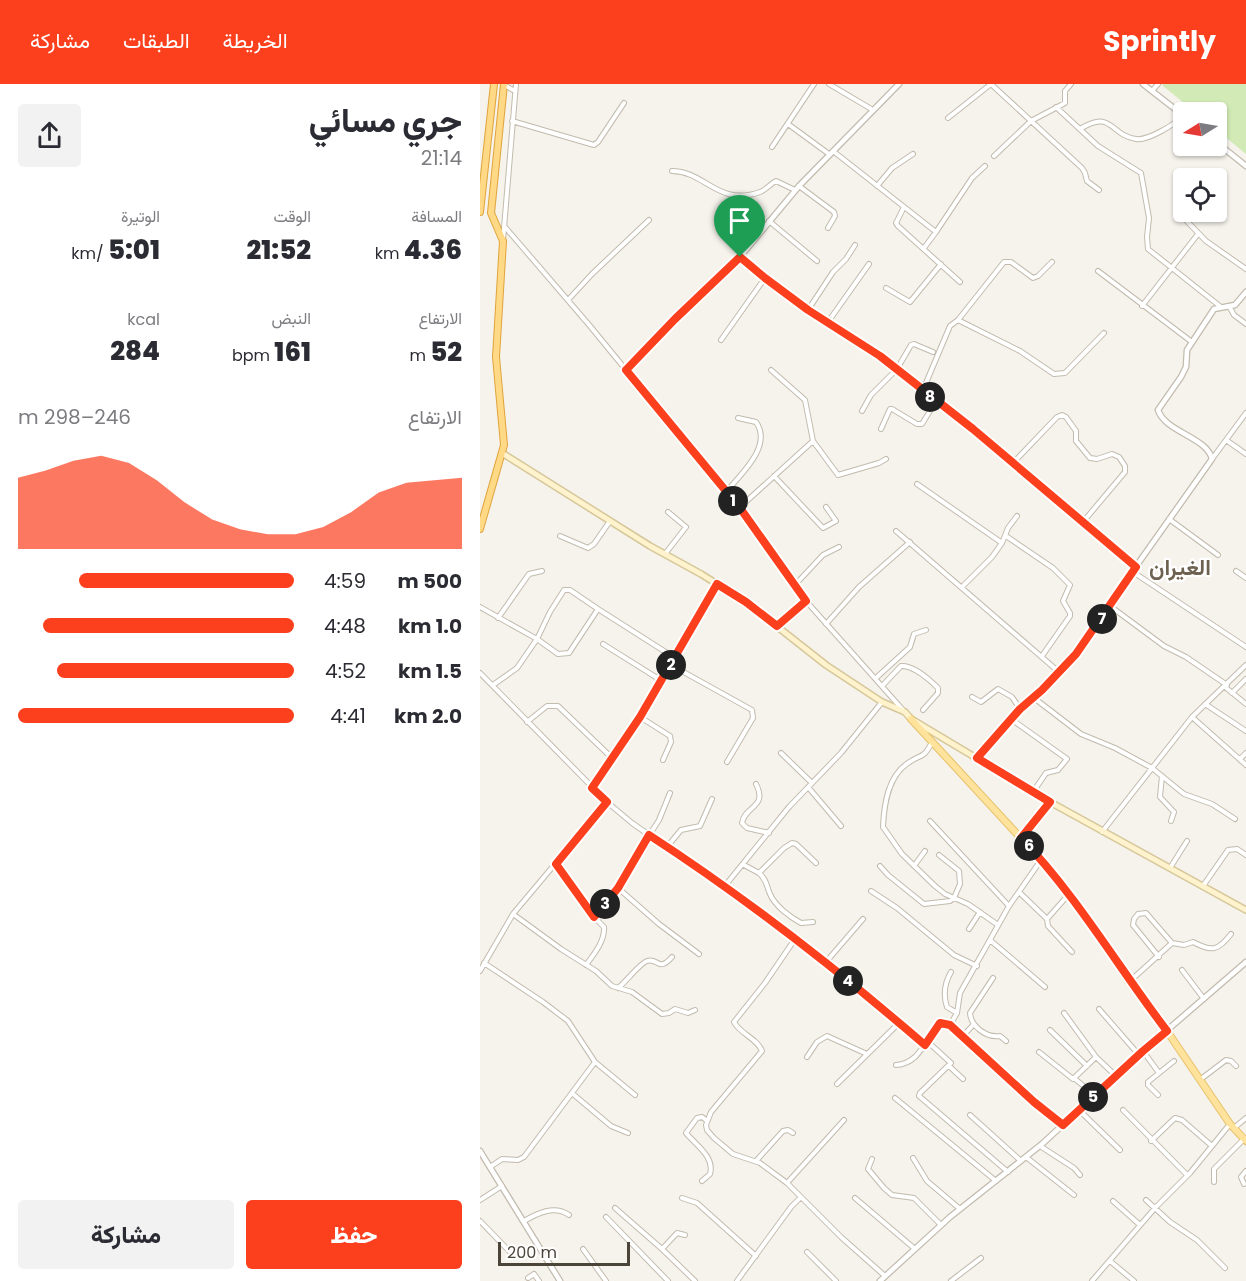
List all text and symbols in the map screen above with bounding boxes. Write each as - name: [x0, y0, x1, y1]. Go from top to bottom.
- text: Sprintly: [1103, 22, 1216, 61]
- text: مشاركة: [30, 26, 90, 55]
- text: الطبقات: [123, 26, 190, 55]
- text: الخريطة: [223, 26, 288, 55]
- text: جري مسائي: [309, 97, 462, 144]
- north arrow: [1173, 102, 1227, 156]
- map controls: [1173, 102, 1227, 222]
- button: share: [18, 104, 81, 167]
- text: 21:14: [421, 144, 462, 172]
- button: locate: [1173, 168, 1227, 222]
- pin: [714, 195, 765, 257]
- icon: arrive: [723, 204, 756, 237]
- text: الوتيرة: [121, 205, 160, 228]
- text: الوقت: [273, 205, 311, 228]
- text: المسافة: [411, 205, 462, 228]
- text: 5:01: [108, 232, 160, 268]
- text: 21:52: [246, 232, 311, 268]
- text: 4.36: [404, 232, 462, 268]
- text: /km: [71, 242, 108, 265]
- text: km: [375, 242, 404, 265]
- text: النبض: [271, 307, 311, 330]
- text: الارتفاع: [419, 307, 462, 330]
- text: kcal: [127, 308, 160, 331]
- text: 284: [110, 333, 160, 369]
- text: 161: [274, 334, 311, 370]
- text: 52: [430, 334, 462, 370]
- text: bpm: [232, 344, 274, 367]
- text: m: [409, 344, 430, 367]
- pin: 8: [915, 382, 945, 412]
- text: 8: [925, 385, 935, 408]
- text: 246–298 m: [18, 403, 131, 431]
- text: الارتفاع: [408, 403, 462, 431]
- pin: 1: [718, 486, 748, 516]
- text: 1: [730, 489, 736, 512]
- district label: الغيران: [1149, 552, 1211, 583]
- text: 4:59: [324, 567, 366, 595]
- text: 500 m: [397, 567, 462, 595]
- pin: 7: [1087, 604, 1117, 634]
- text: 7: [1098, 607, 1106, 630]
- text: 4:48: [324, 612, 366, 640]
- text: 1.0 km: [398, 612, 462, 640]
- pin: 2: [656, 650, 686, 680]
- text: 2: [666, 653, 676, 676]
- text: 4:52: [325, 657, 366, 685]
- text: 1.5 km: [398, 657, 462, 685]
- text: 4:41: [330, 702, 366, 730]
- text: 2.0 km: [394, 702, 462, 730]
- pin: 6: [1014, 831, 1044, 861]
- text: 6: [1024, 834, 1034, 857]
- pin: 3: [590, 889, 620, 919]
- text: 3: [600, 892, 610, 915]
- pin: 4: [833, 966, 863, 996]
- text: 4: [843, 969, 853, 992]
- pin: 5: [1078, 1082, 1108, 1112]
- text: 5: [1088, 1085, 1098, 1108]
- button: مشاركة: [18, 1200, 234, 1269]
- button: حفظ: [246, 1200, 462, 1269]
- scale bar: [498, 1239, 630, 1266]
- text: 200 m: [507, 1241, 557, 1264]

